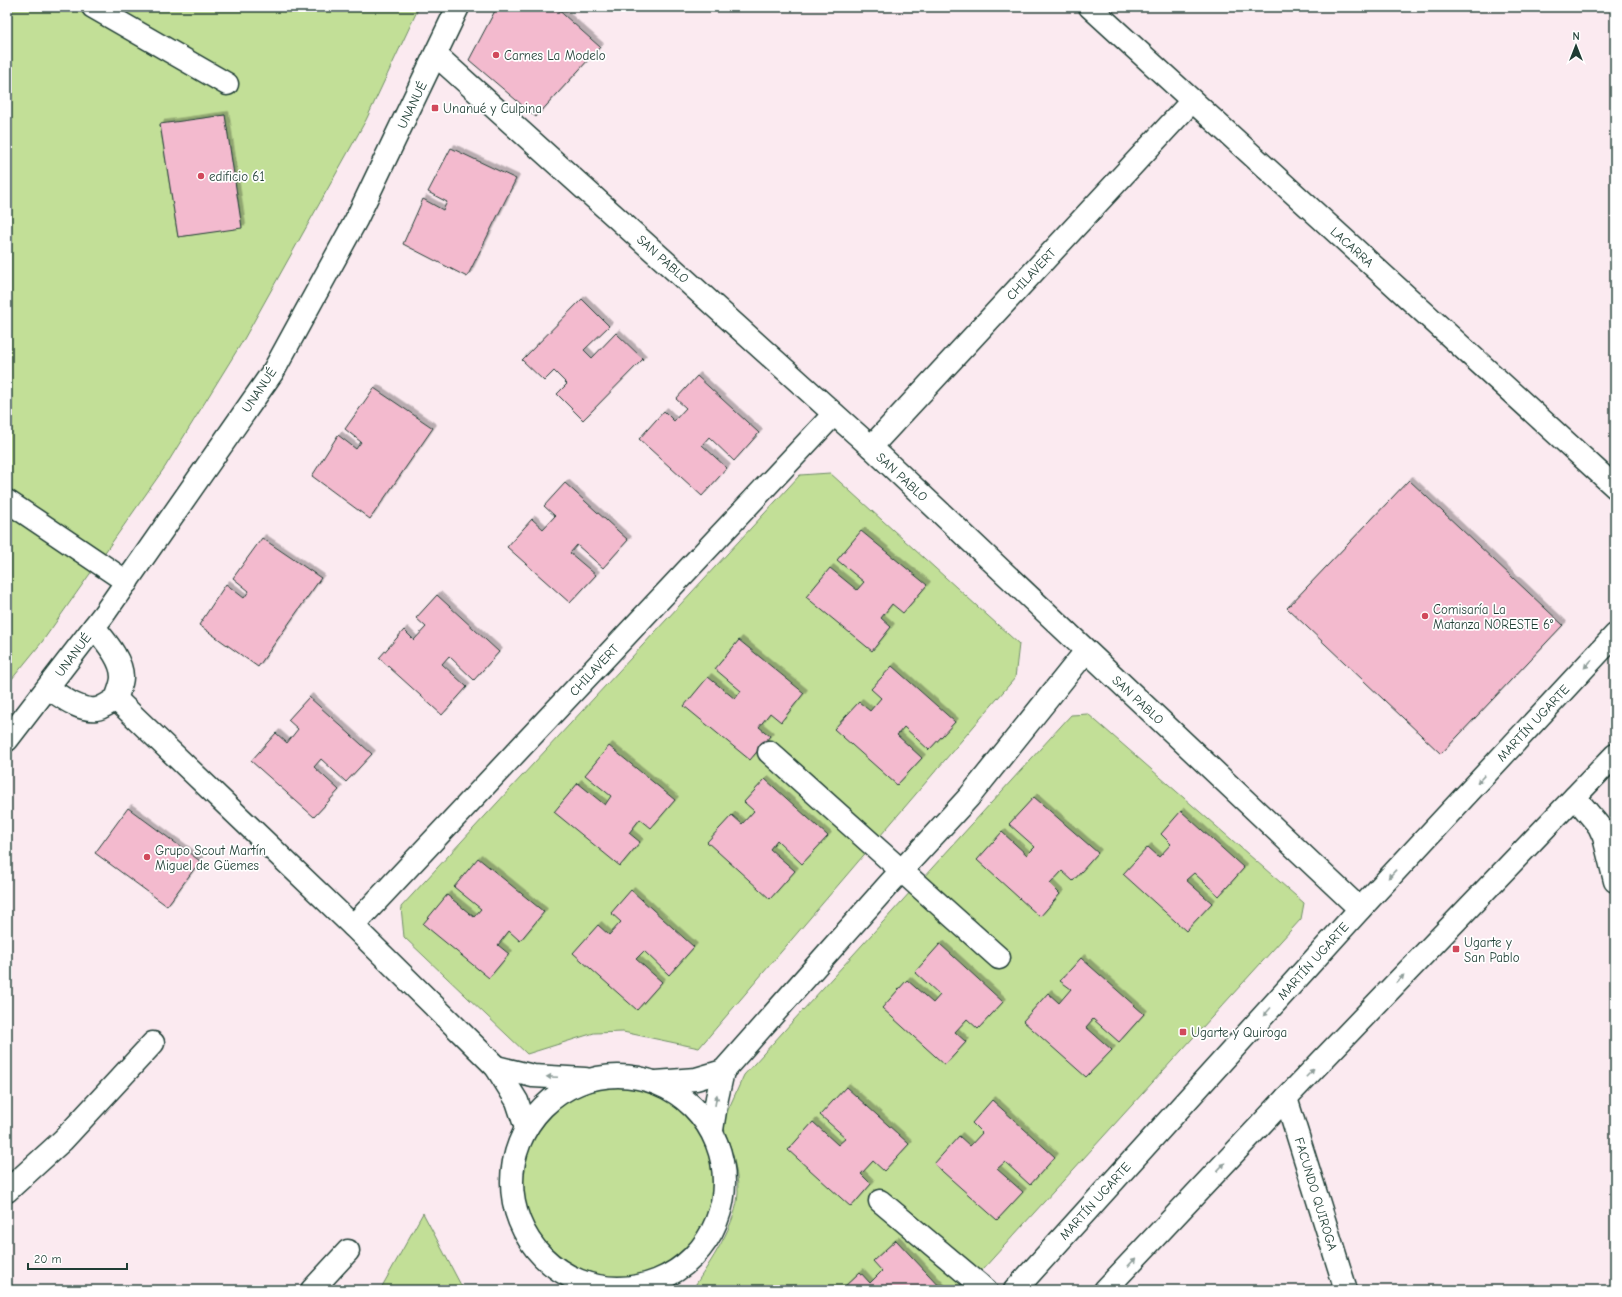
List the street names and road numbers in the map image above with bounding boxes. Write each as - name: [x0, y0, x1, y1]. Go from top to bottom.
- street label: UNANUÉ: [393, 78, 430, 131]
- street label: LACARRA: [1327, 224, 1377, 270]
- street label: SAN PABLO: [634, 232, 692, 286]
- street label: CHILAVERT: [1003, 245, 1059, 303]
- street label: UNANUÉ: [238, 364, 279, 415]
- street label: SAN PABLO: [873, 450, 931, 504]
- street label: UNANUÉ: [51, 630, 94, 680]
- street label: CHILAVERT: [566, 641, 622, 699]
- street label: SAN PABLO: [1109, 673, 1167, 727]
- street label: MARTÍN UGARTE: [1493, 681, 1572, 764]
- street label: MARTÍN UGARTE: [1273, 918, 1352, 1003]
- street label: FACUNDO QUIROGA: [1292, 1136, 1340, 1253]
- street label: MARTÍN UGARTE: [1055, 1158, 1134, 1243]

